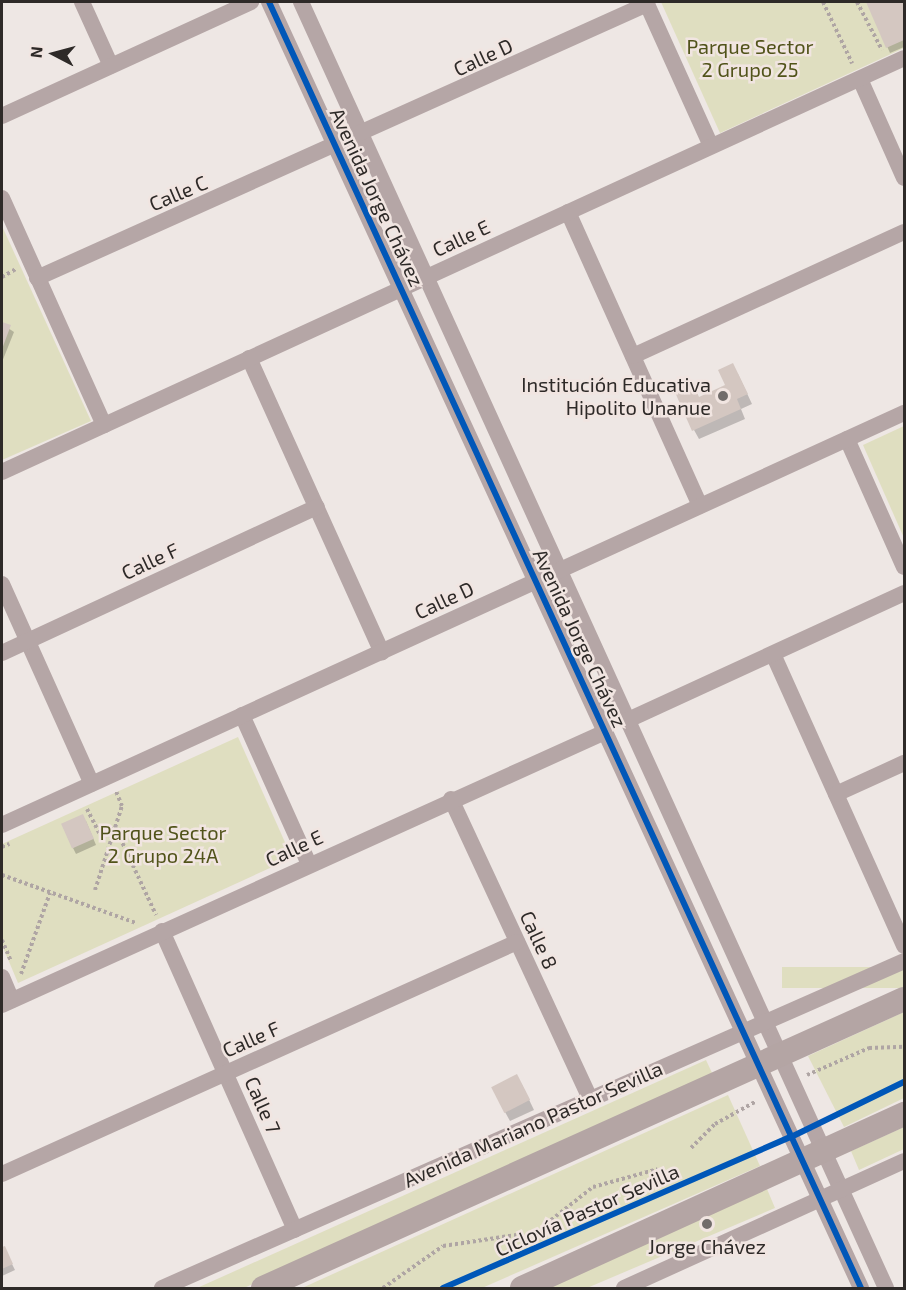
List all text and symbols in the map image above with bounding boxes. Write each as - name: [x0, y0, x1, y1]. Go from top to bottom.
- north arrow: [24, 24, 84, 84]
- street label: Calle D: [449, 33, 517, 81]
- park label: Parque Sector 2 Grupo 25: [686, 34, 814, 81]
- text: N: [26, 45, 46, 59]
- street label: Avenida Jorge Chávez: [325, 104, 429, 290]
- street label: Calle C: [145, 170, 211, 216]
- street label: Calle E: [428, 214, 494, 262]
- place label: Institución Educativa Hipolito Unanue: [521, 372, 711, 419]
- marker: Institución Educativa Hipolito Unanue: [716, 389, 730, 403]
- street label: Calle F: [118, 537, 182, 585]
- street label: Avenida Jorge Chávez: [528, 545, 632, 731]
- street label: Calle D: [410, 576, 478, 624]
- park label: Parque Sector 2 Grupo 24A: [99, 820, 227, 867]
- street label: Calle E: [261, 824, 327, 872]
- street label: Calle 8: [515, 907, 563, 973]
- street label: Calle F: [219, 1016, 283, 1062]
- street label: Avenida Mariano Pastor Sevilla: [400, 1056, 666, 1192]
- street label: Calle 7: [240, 1073, 286, 1137]
- street label: Ciclovía Pastor Sevilla: [491, 1159, 683, 1261]
- marker: Jorge Chávez: [700, 1217, 714, 1231]
- place label: Jorge Chávez: [648, 1234, 766, 1258]

